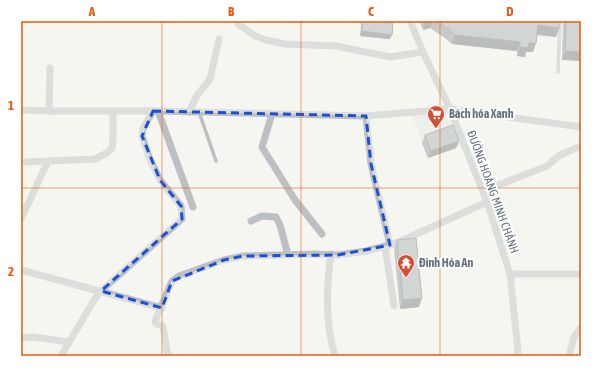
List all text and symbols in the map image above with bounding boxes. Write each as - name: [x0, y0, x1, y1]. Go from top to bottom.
- text: A: [88, 4, 96, 19]
- text: B: [228, 4, 235, 19]
- text: C: [368, 4, 374, 19]
- text: D: [506, 4, 514, 19]
- text: 1: [8, 98, 14, 113]
- supermarket icon: Bách hóa Xanh: [426, 104, 446, 129]
- place label: Bách hóa Xanh: [449, 107, 514, 121]
- street label: ĐƯỜNG HOÀNG MINH CHÁNH: [464, 129, 522, 255]
- temple icon: Đình Hóa An: [396, 253, 416, 278]
- place label: Đình Hóa An: [419, 256, 473, 270]
- text: 2: [8, 264, 14, 279]

